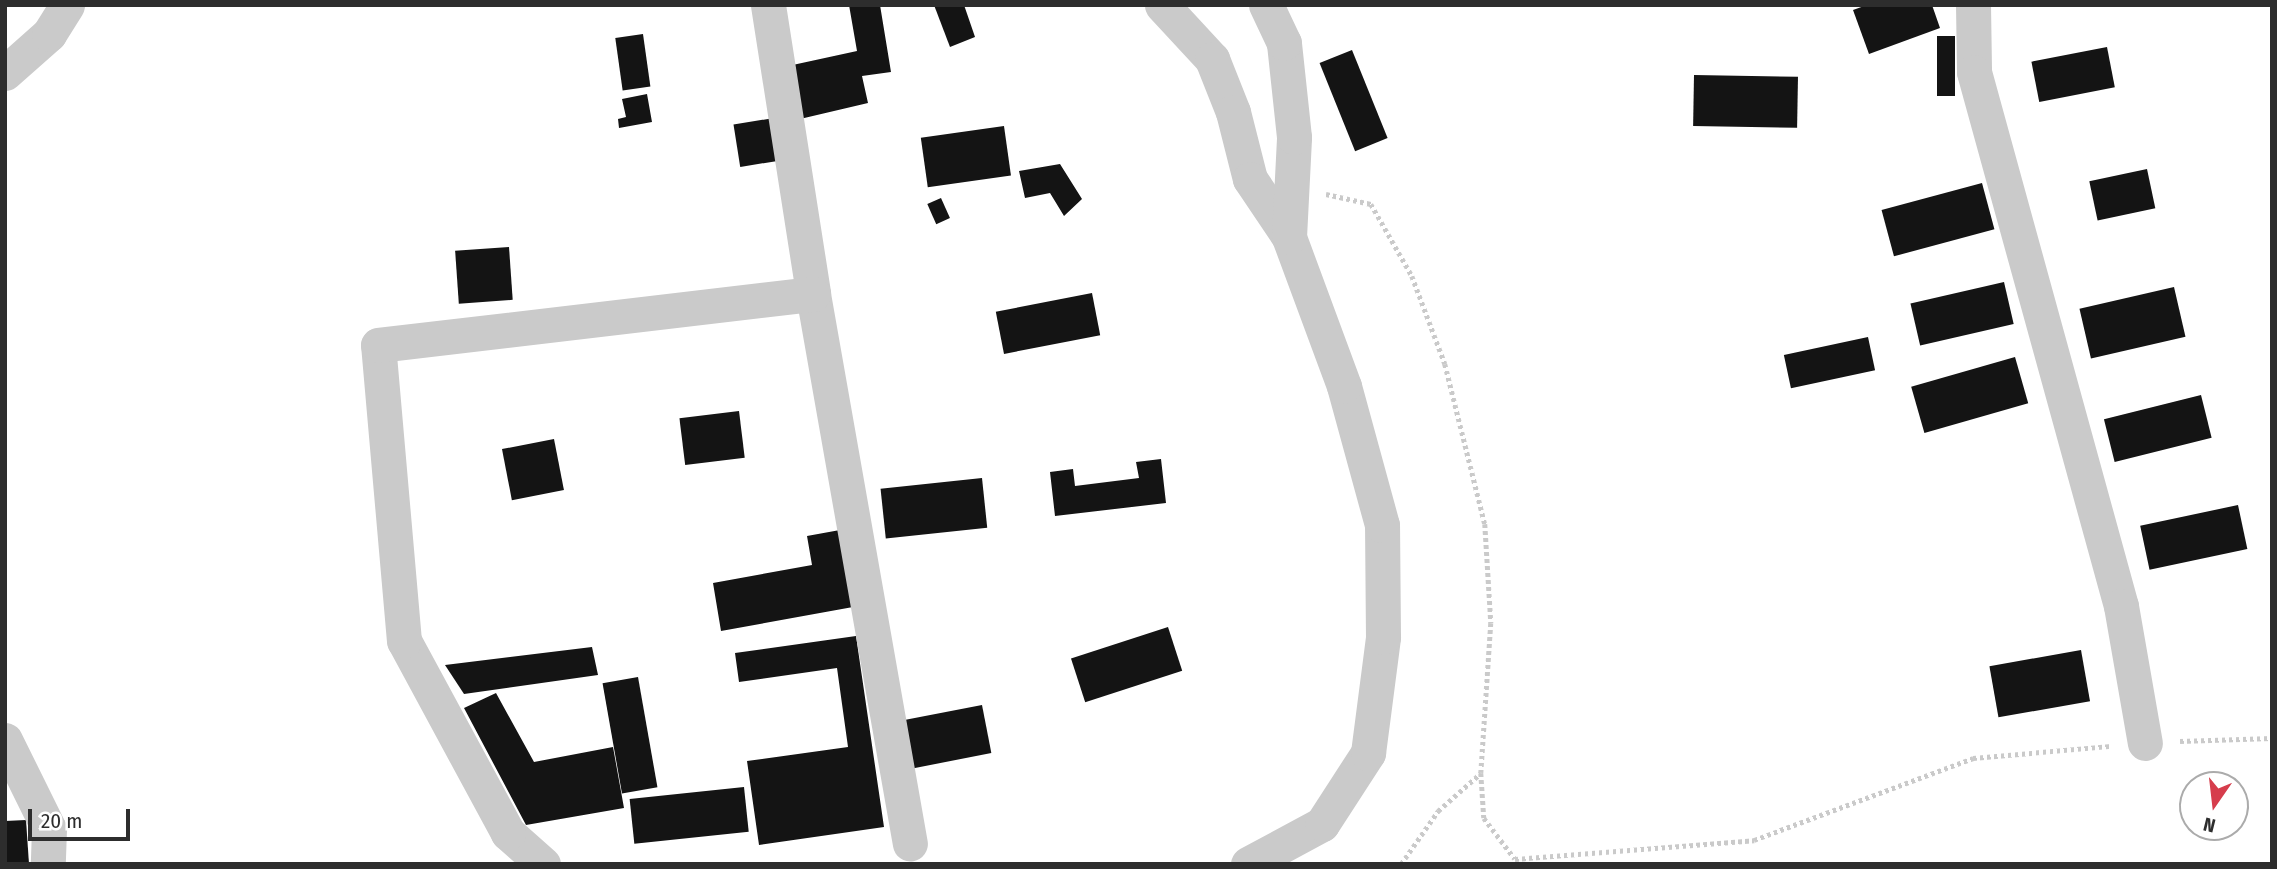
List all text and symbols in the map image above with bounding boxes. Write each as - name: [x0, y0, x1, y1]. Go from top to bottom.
- north arrow: [2179, 771, 2249, 841]
- scale bar: [32, 796, 133, 840]
- text: 20 m: [41, 808, 82, 834]
- text: N: [2201, 812, 2218, 837]

